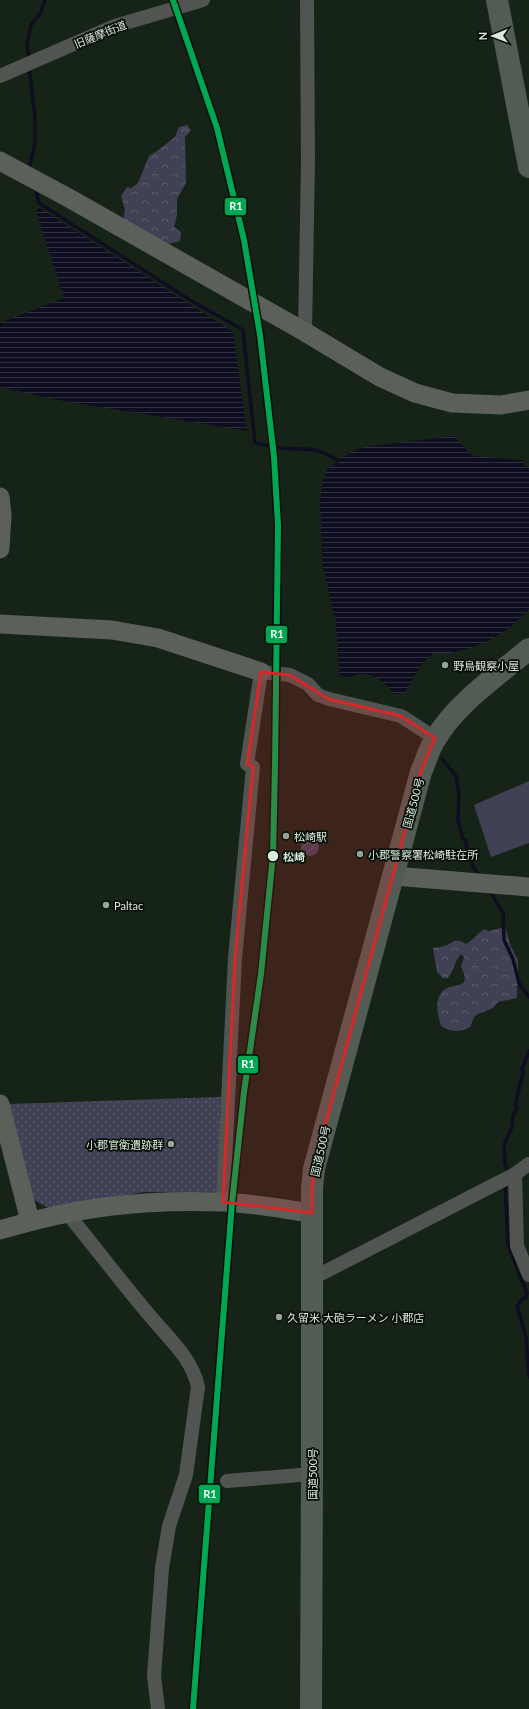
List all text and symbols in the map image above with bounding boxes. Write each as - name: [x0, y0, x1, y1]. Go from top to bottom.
- north arrow: [473, 16, 513, 56]
- street label: 旧薩摩街道: [72, 18, 128, 50]
- text: N: [476, 32, 489, 41]
- line badge: R1: [224, 197, 247, 216]
- text: R1: [229, 199, 243, 212]
- line badge: R1: [265, 625, 288, 644]
- text: R1: [270, 627, 284, 640]
- place label: 野鳥観察小屋: [453, 659, 519, 672]
- marker: 野鳥観察小屋: [440, 660, 450, 670]
- street label: 国道500号: [400, 776, 426, 830]
- place label: 松崎駅: [294, 830, 327, 843]
- marker: 松崎駅: [281, 831, 291, 841]
- place label: 小郡警察署松崎駐在所: [368, 848, 479, 861]
- marker: 松崎: [266, 849, 280, 863]
- marker: 小郡警察署松崎駐在所: [355, 849, 365, 859]
- place label: 松崎: [283, 850, 305, 863]
- place label: Paltac: [114, 899, 143, 912]
- marker: Paltac: [101, 900, 111, 910]
- line badge: R1: [237, 1055, 259, 1074]
- text: R1: [241, 1057, 255, 1070]
- street label: 国道500号: [308, 1124, 332, 1178]
- place label: 小郡官衛遺跡群: [86, 1138, 163, 1151]
- marker: 小郡官衛遺跡群: [166, 1139, 176, 1149]
- place label: 久留米 大砲ラーメン 小郡店: [287, 1311, 424, 1324]
- marker: 久留米 大砲ラーメン 小郡店: [274, 1312, 284, 1322]
- street label: 国道500号: [306, 1448, 319, 1500]
- line badge: R1: [198, 1484, 221, 1504]
- text: R1: [203, 1487, 217, 1500]

